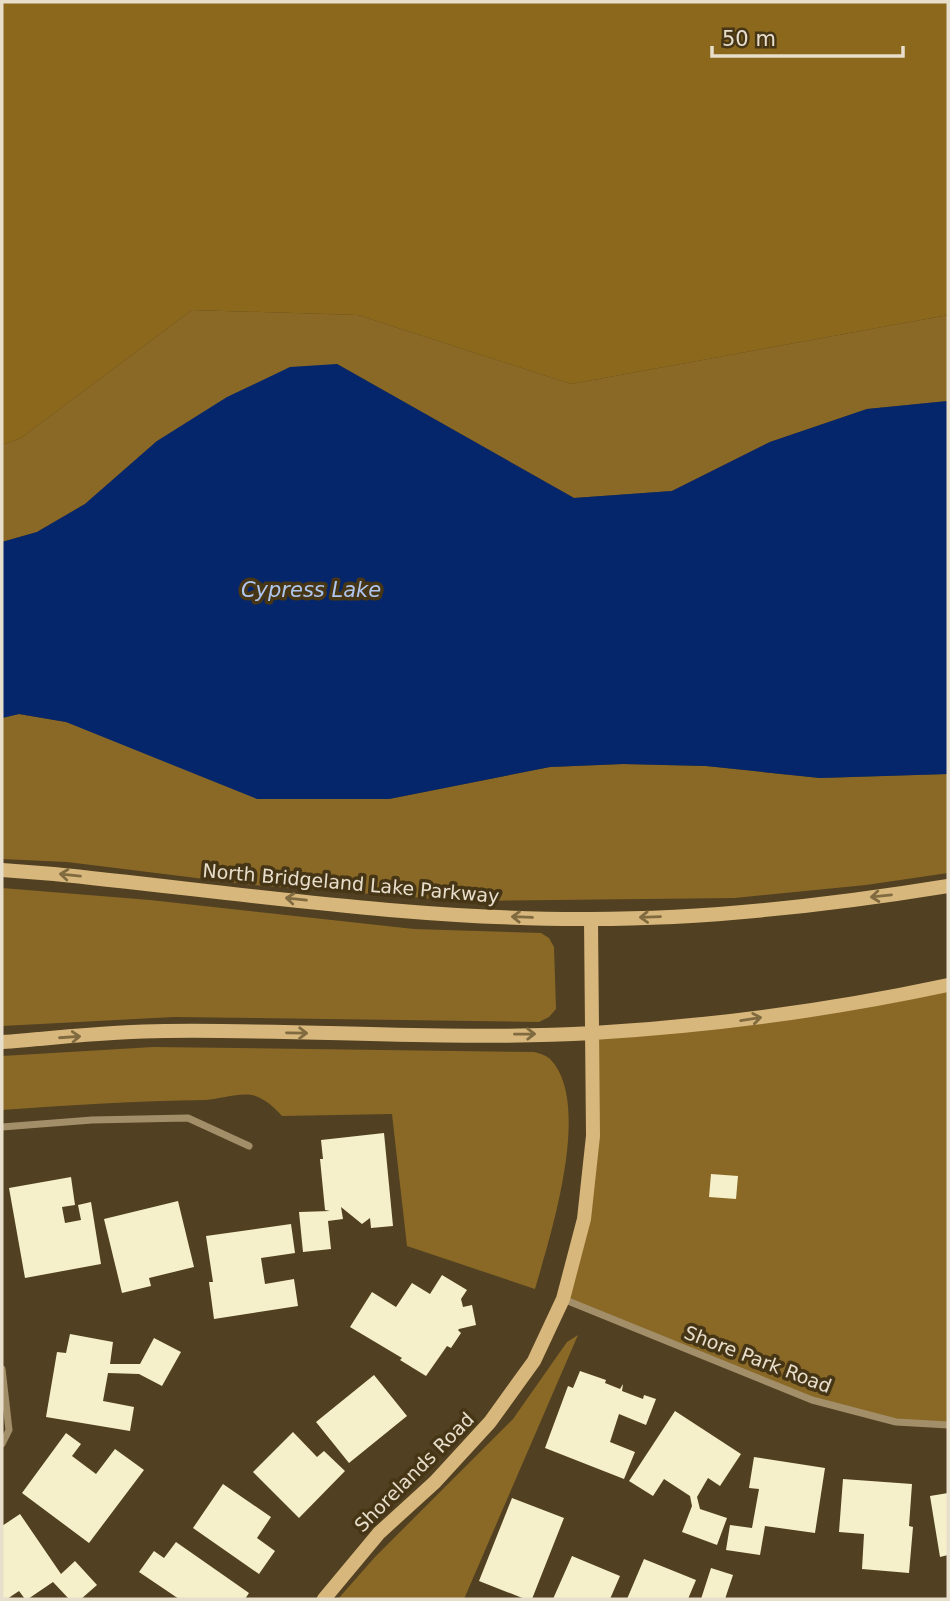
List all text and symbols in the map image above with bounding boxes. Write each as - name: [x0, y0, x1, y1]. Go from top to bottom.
- scale bar: [712, 14, 903, 58]
- text: 50 m: [722, 27, 776, 51]
- water label: Cypress Lake: [241, 578, 381, 602]
- street label: North Bridgeland Lake Parkway: [202, 859, 500, 907]
- one-way arrow: [59, 869, 81, 882]
- one-way arrow: [870, 890, 893, 903]
- one-way arrow: [285, 893, 308, 906]
- one-way arrow: [511, 910, 534, 924]
- one-way arrow: [639, 910, 662, 923]
- one-way arrow: [739, 1012, 762, 1025]
- one-way arrow: [285, 1026, 308, 1040]
- one-way arrow: [513, 1027, 536, 1041]
- one-way arrow: [58, 1030, 81, 1043]
- street label: Shore Park Road: [681, 1321, 835, 1397]
- street label: Shorelands Road: [350, 1408, 478, 1536]

